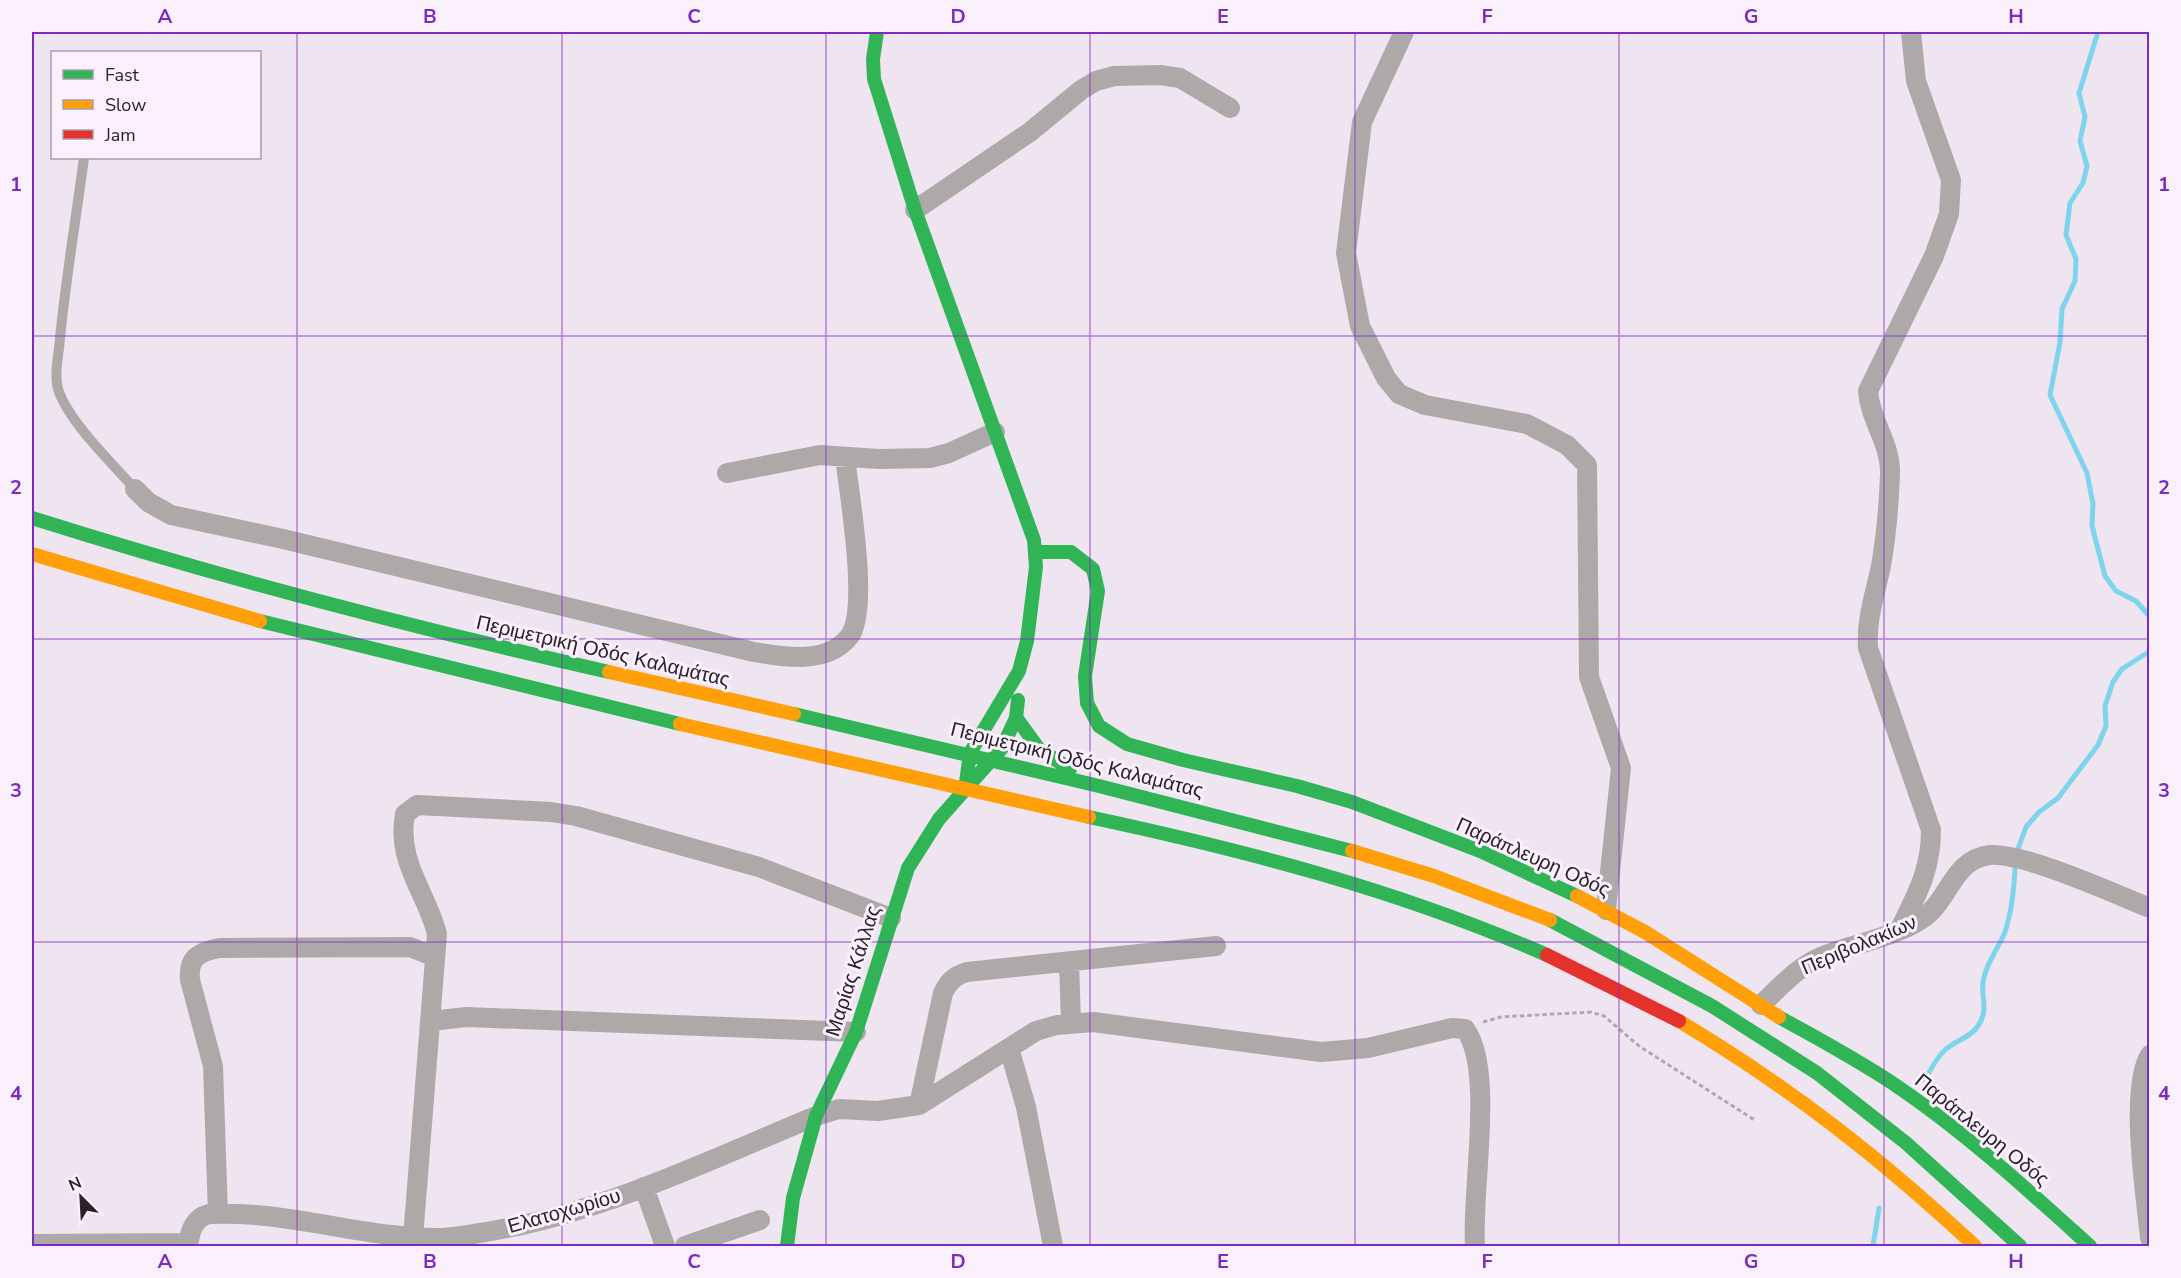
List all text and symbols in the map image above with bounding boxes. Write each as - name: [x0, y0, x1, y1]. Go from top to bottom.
- text: A: [158, 3, 173, 30]
- text: B: [423, 3, 437, 30]
- text: C: [687, 3, 701, 30]
- text: D: [950, 3, 966, 30]
- text: E: [1217, 3, 1229, 30]
- text: F: [1481, 3, 1493, 30]
- text: G: [1744, 3, 1758, 30]
- text: H: [2008, 3, 2024, 30]
- legend: [51, 51, 261, 159]
- text: Fast: [105, 63, 140, 87]
- text: Slow: [105, 93, 146, 117]
- text: Jam: [104, 123, 136, 147]
- text: 1: [10, 171, 22, 198]
- text: 1: [2158, 171, 2170, 198]
- text: 2: [10, 474, 22, 501]
- text: 2: [2158, 474, 2170, 501]
- street label: Περιμετρική Οδός Καλαμάτας: [474, 609, 733, 693]
- street label: Περιμετρική Οδός Καλαμάτας: [948, 716, 1206, 805]
- text: 3: [10, 777, 22, 804]
- text: 3: [2158, 777, 2170, 804]
- street label: Παράπλευρη Οδός: [1452, 811, 1614, 903]
- street label: Μαρίας Κάλλας: [819, 902, 887, 1040]
- street label: Περιβολακίων: [1797, 909, 1921, 981]
- street label: Παράπλευρη Οδός: [1909, 1067, 2055, 1193]
- text: 4: [10, 1080, 22, 1107]
- text: 4: [2158, 1080, 2170, 1107]
- north arrow: [51, 1167, 111, 1227]
- text: N: [65, 1172, 85, 1197]
- street label: Ελατοχωρίου: [504, 1182, 624, 1240]
- text: A: [158, 1248, 173, 1275]
- text: B: [423, 1248, 437, 1275]
- text: C: [687, 1248, 701, 1275]
- text: D: [950, 1248, 966, 1275]
- text: E: [1217, 1248, 1229, 1275]
- text: F: [1481, 1248, 1493, 1275]
- text: G: [1744, 1248, 1758, 1275]
- text: H: [2008, 1248, 2024, 1275]

